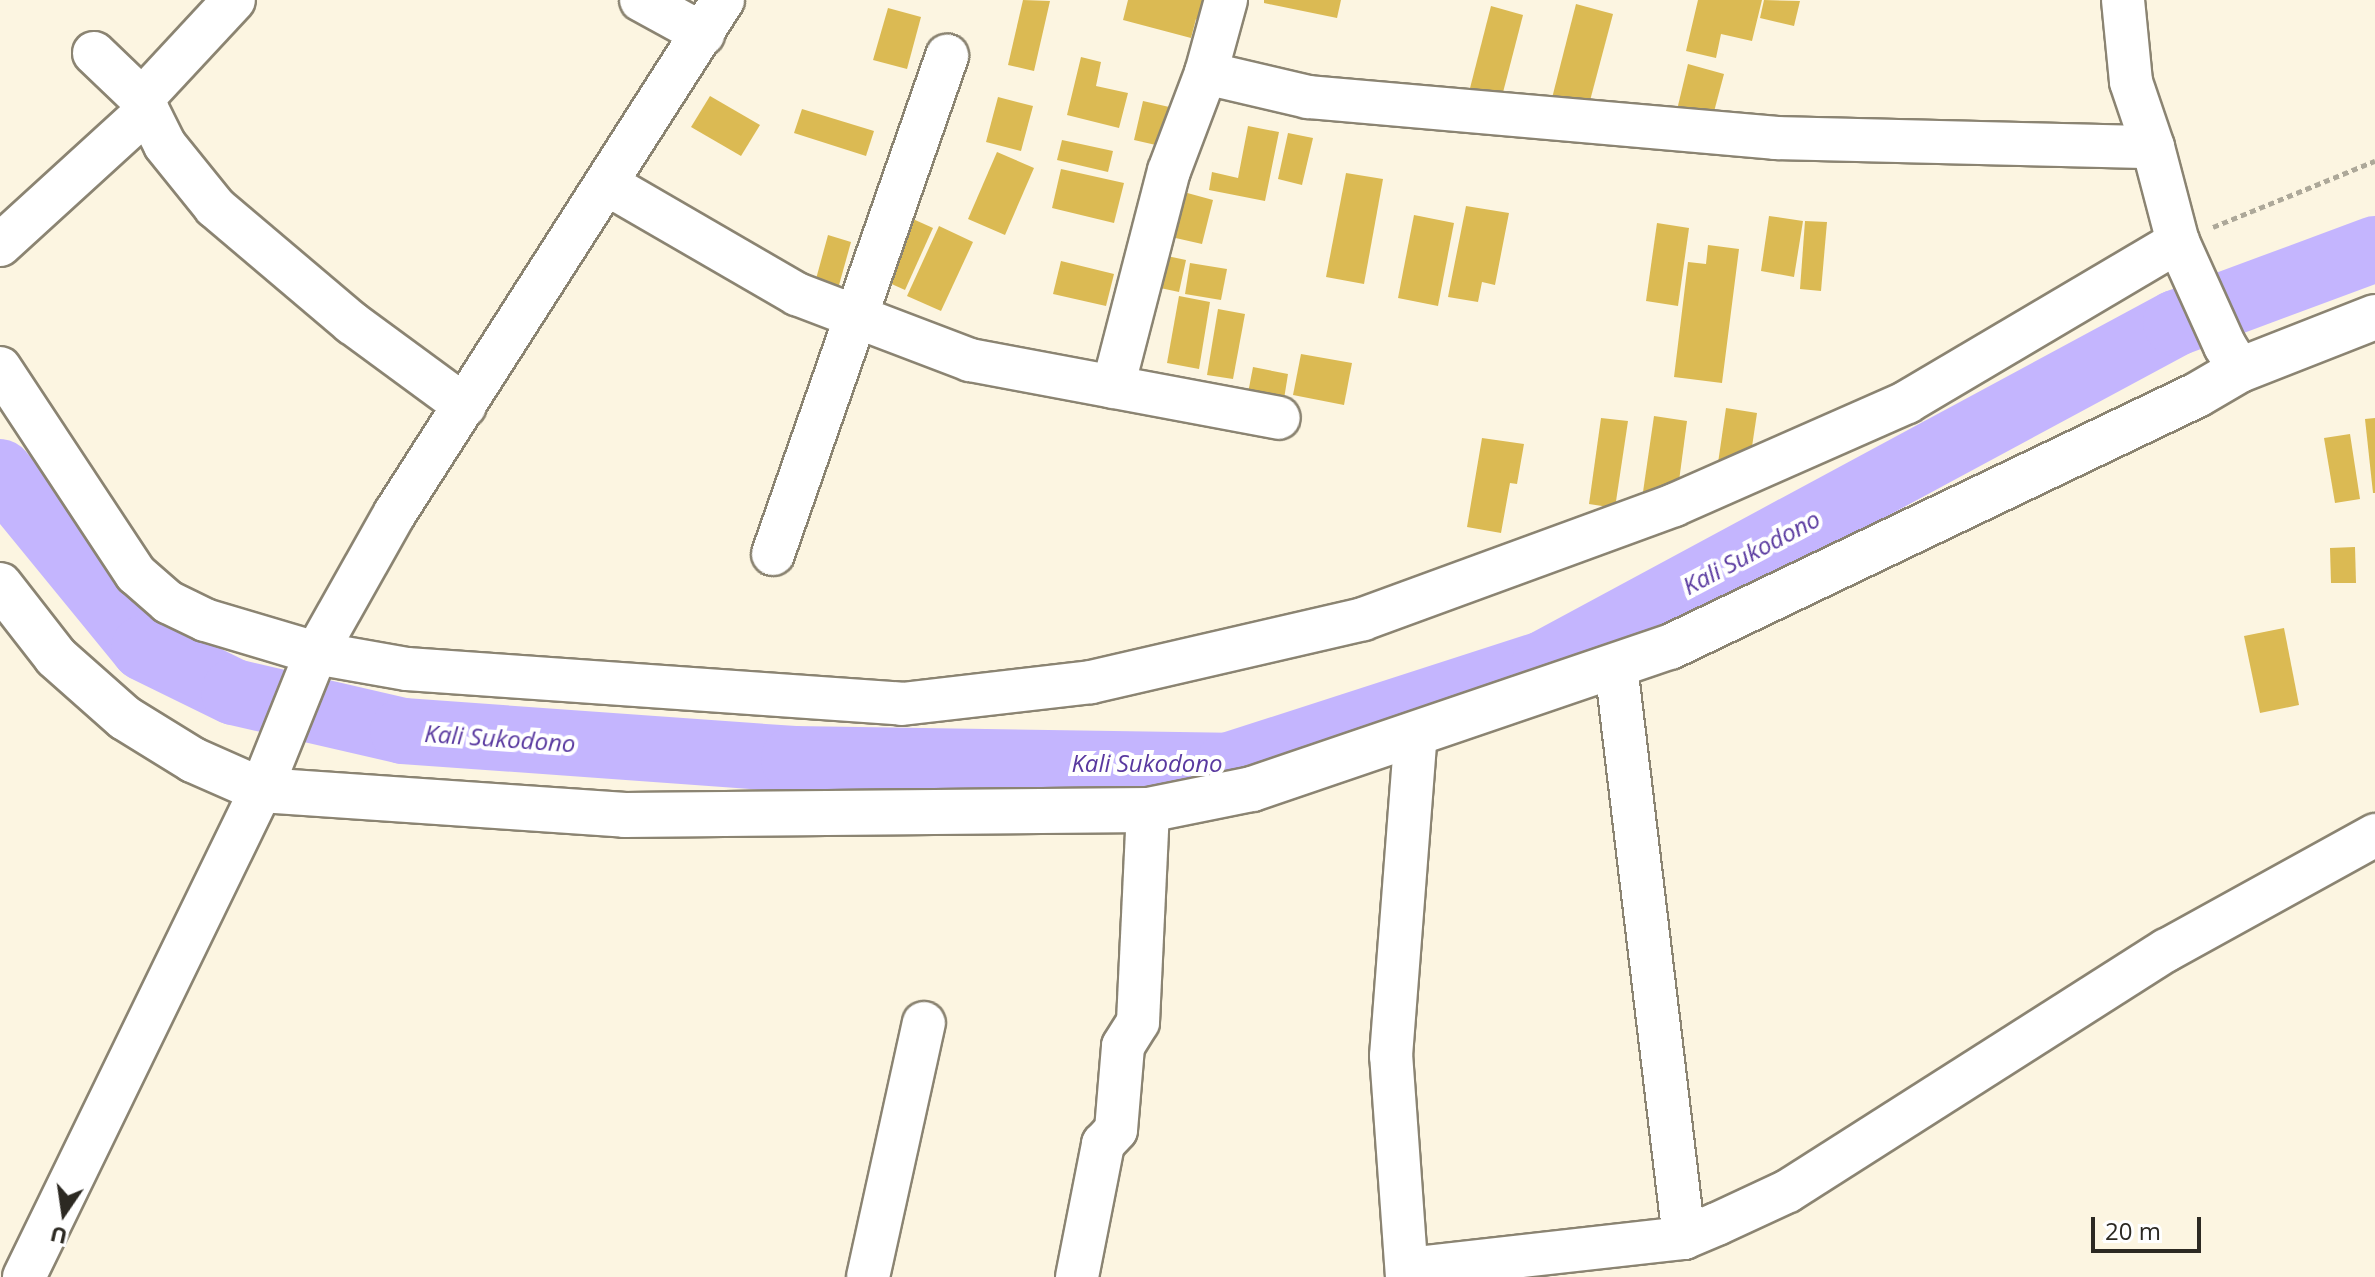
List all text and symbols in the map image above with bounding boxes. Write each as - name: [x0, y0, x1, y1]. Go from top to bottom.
- water label: Kali Sukodono: [1677, 504, 1825, 600]
- water label: Kali Sukodono: [424, 718, 576, 758]
- water label: Kali Sukodono: [1071, 749, 1223, 777]
- north arrow: [24, 1173, 104, 1253]
- scale bar: [2095, 1201, 2205, 1251]
- text: 20 m: [2105, 1214, 2161, 1247]
- text: U: [47, 1220, 70, 1253]

